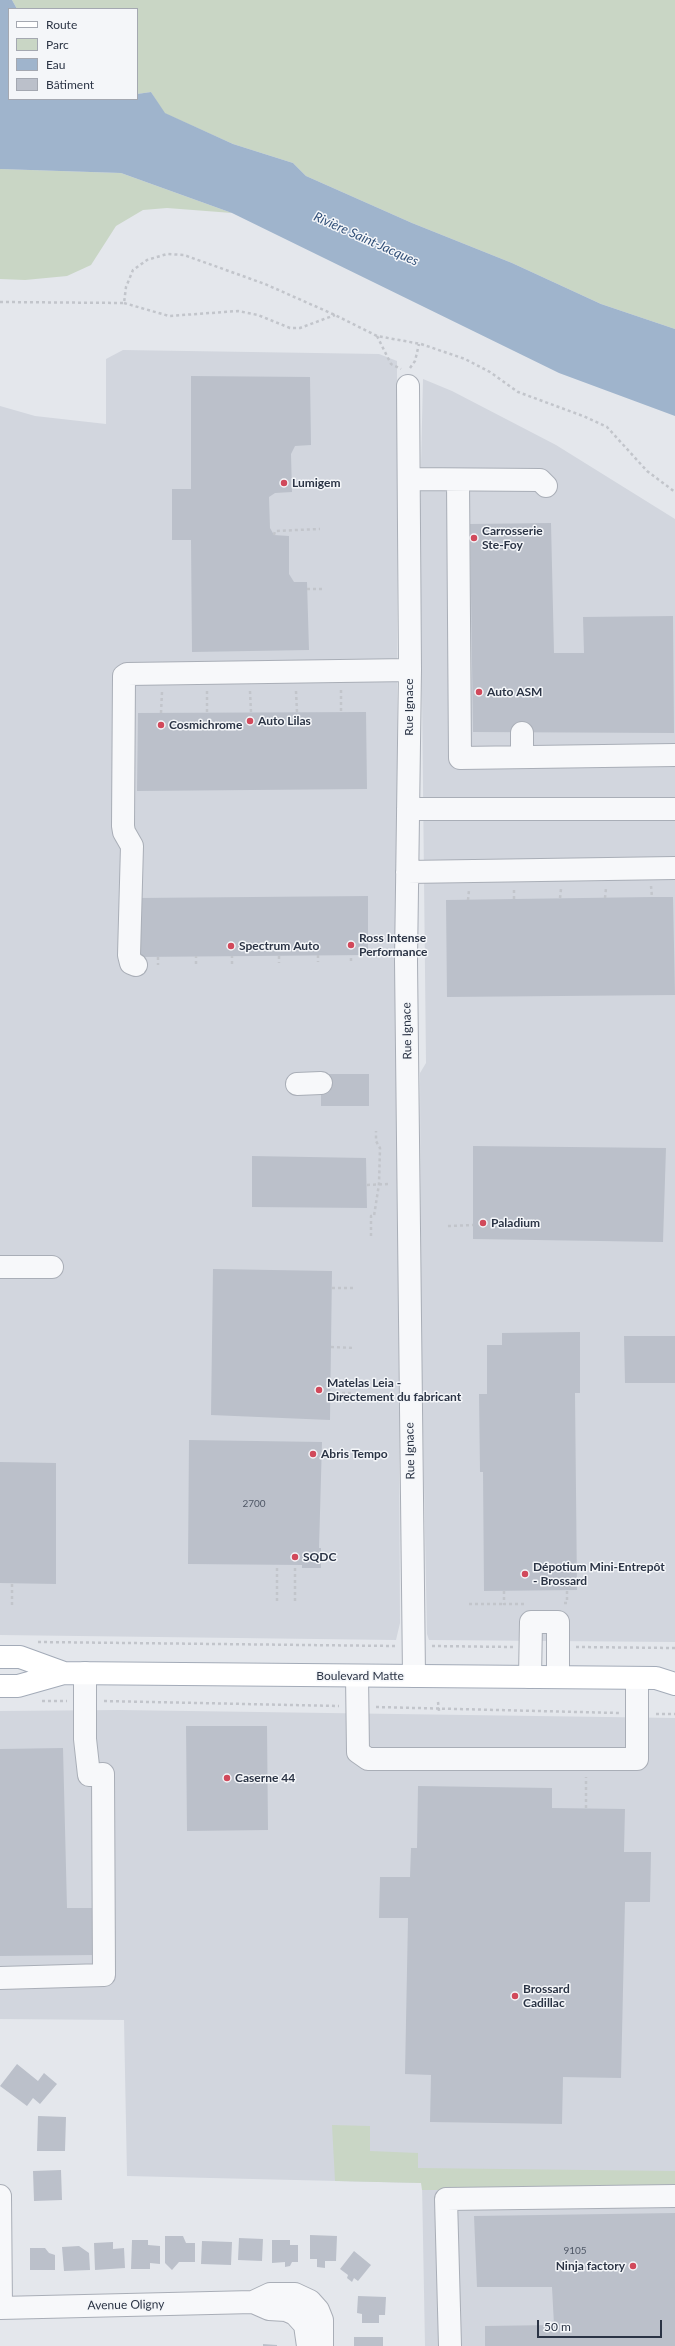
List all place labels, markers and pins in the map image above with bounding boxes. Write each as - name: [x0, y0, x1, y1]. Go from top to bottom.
- place label: Lumigem: [292, 476, 341, 490]
- marker: Lumigem: [279, 478, 289, 488]
- place label: Carrosserie Ste-Foy: [482, 524, 543, 552]
- marker: Carrosserie Ste-Foy: [469, 533, 479, 543]
- place label: Auto ASM: [487, 685, 542, 699]
- marker: Auto ASM: [474, 687, 484, 697]
- place label: Auto Lilas: [258, 714, 311, 728]
- marker: Auto Lilas: [245, 716, 255, 726]
- place label: Cosmichrome: [169, 718, 242, 732]
- marker: Cosmichrome: [156, 720, 166, 730]
- place label: Ross Intense Performance: [359, 931, 428, 959]
- place label: Spectrum Auto: [239, 939, 319, 953]
- marker: Ross Intense Performance: [346, 940, 356, 950]
- marker: Spectrum Auto: [226, 941, 236, 951]
- place label: Paladium: [491, 1216, 540, 1230]
- marker: Paladium: [478, 1218, 488, 1228]
- place label: Matelas Leia - Directement du fabricant: [327, 1376, 461, 1404]
- marker: Matelas Leia - Directement du fabricant: [314, 1385, 324, 1395]
- place label: Abris Tempo: [321, 1447, 388, 1461]
- marker: Abris Tempo: [308, 1449, 318, 1459]
- place label: SQDC: [303, 1550, 336, 1564]
- marker: SQDC: [290, 1552, 300, 1562]
- place label: Dépotium Mini-Entrepôt - Brossard: [533, 1560, 665, 1588]
- marker: Dépotium Mini-Entrepôt - Brossard: [520, 1569, 530, 1579]
- place label: Caserne 44: [235, 1771, 295, 1785]
- marker: Caserne 44: [222, 1773, 232, 1783]
- place label: Brossard Cadillac: [523, 1982, 570, 2010]
- marker: Brossard Cadillac: [510, 1991, 520, 2001]
- place label: Ninja factory: [556, 2259, 625, 2273]
- marker: Ninja factory: [628, 2261, 638, 2271]

